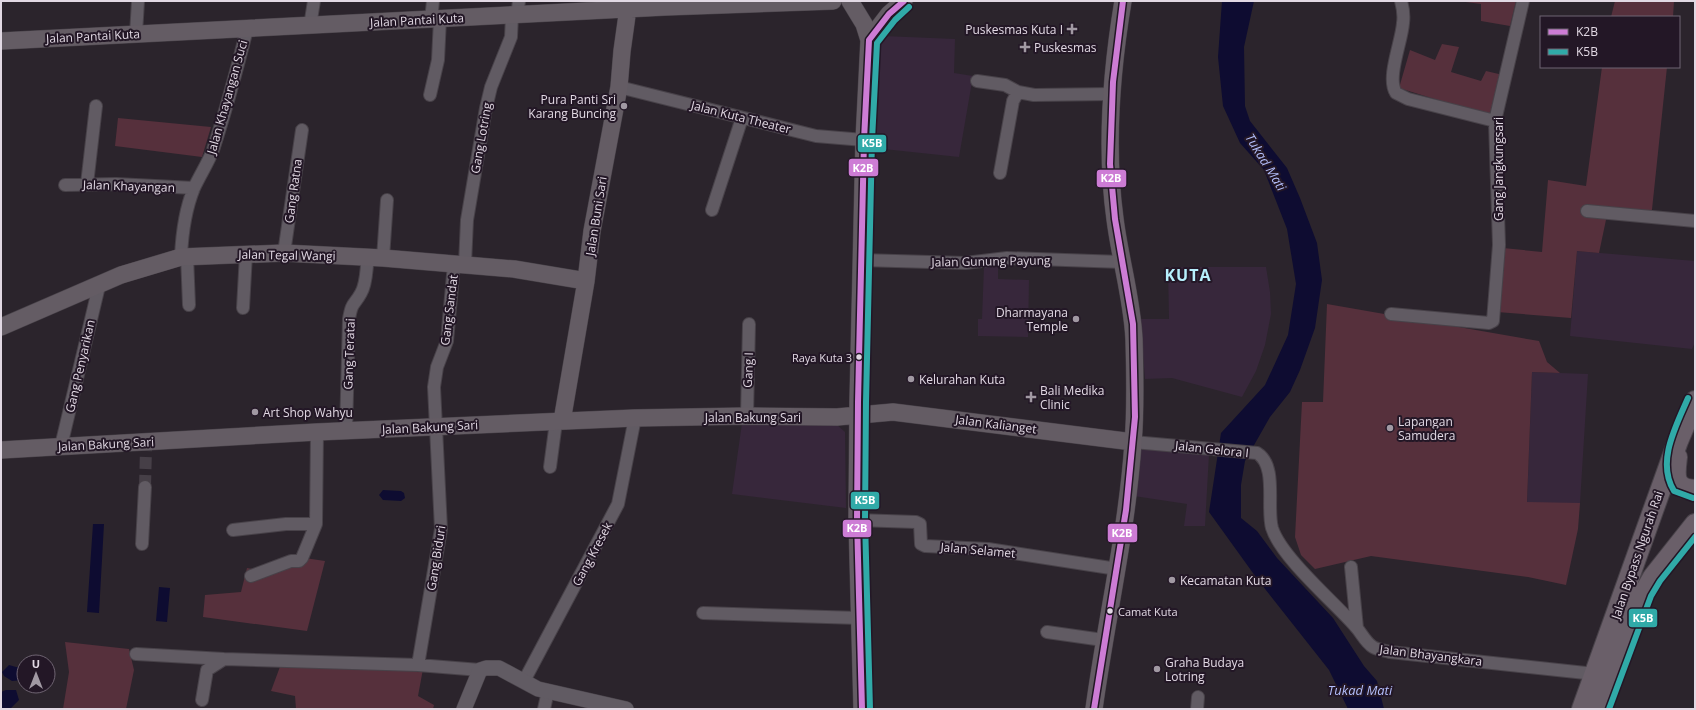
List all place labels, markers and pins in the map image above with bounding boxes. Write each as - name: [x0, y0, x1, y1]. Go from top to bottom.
- place label: Puskesmas Kuta I: [965, 21, 1063, 38]
- marker: Puskesmas Kuta I: [1066, 23, 1078, 35]
- place label: Puskesmas: [1034, 39, 1097, 56]
- marker: Puskesmas: [1019, 41, 1031, 53]
- place label: Pura Panti Sri Karang Buncing: [528, 91, 616, 122]
- marker: Pura Panti Sri Karang Buncing: [619, 101, 629, 111]
- place label: Dharmayana Temple: [996, 304, 1068, 335]
- marker: Dharmayana Temple: [1071, 314, 1081, 324]
- place label: Raya Kuta 3: [792, 350, 852, 365]
- marker: Raya Kuta 3: [854, 352, 864, 362]
- place label: Kelurahan Kuta: [919, 371, 1005, 388]
- marker: Kelurahan Kuta: [906, 374, 916, 384]
- place label: Bali Medika Clinic: [1040, 382, 1104, 413]
- marker: Bali Medika Clinic: [1025, 391, 1037, 403]
- place label: Art Shop Wahyu: [263, 404, 353, 421]
- marker: Art Shop Wahyu: [250, 407, 260, 417]
- place label: Lapangan Samudera: [1398, 413, 1455, 444]
- marker: Lapangan Samudera: [1385, 423, 1395, 433]
- place label: Kecamatan Kuta: [1180, 572, 1271, 589]
- marker: Kecamatan Kuta: [1167, 575, 1177, 585]
- place label: Camat Kuta: [1118, 604, 1178, 619]
- marker: Camat Kuta: [1105, 606, 1115, 616]
- place label: Graha Budaya Lotring: [1165, 654, 1244, 685]
- marker: Graha Budaya Lotring: [1152, 664, 1162, 674]

